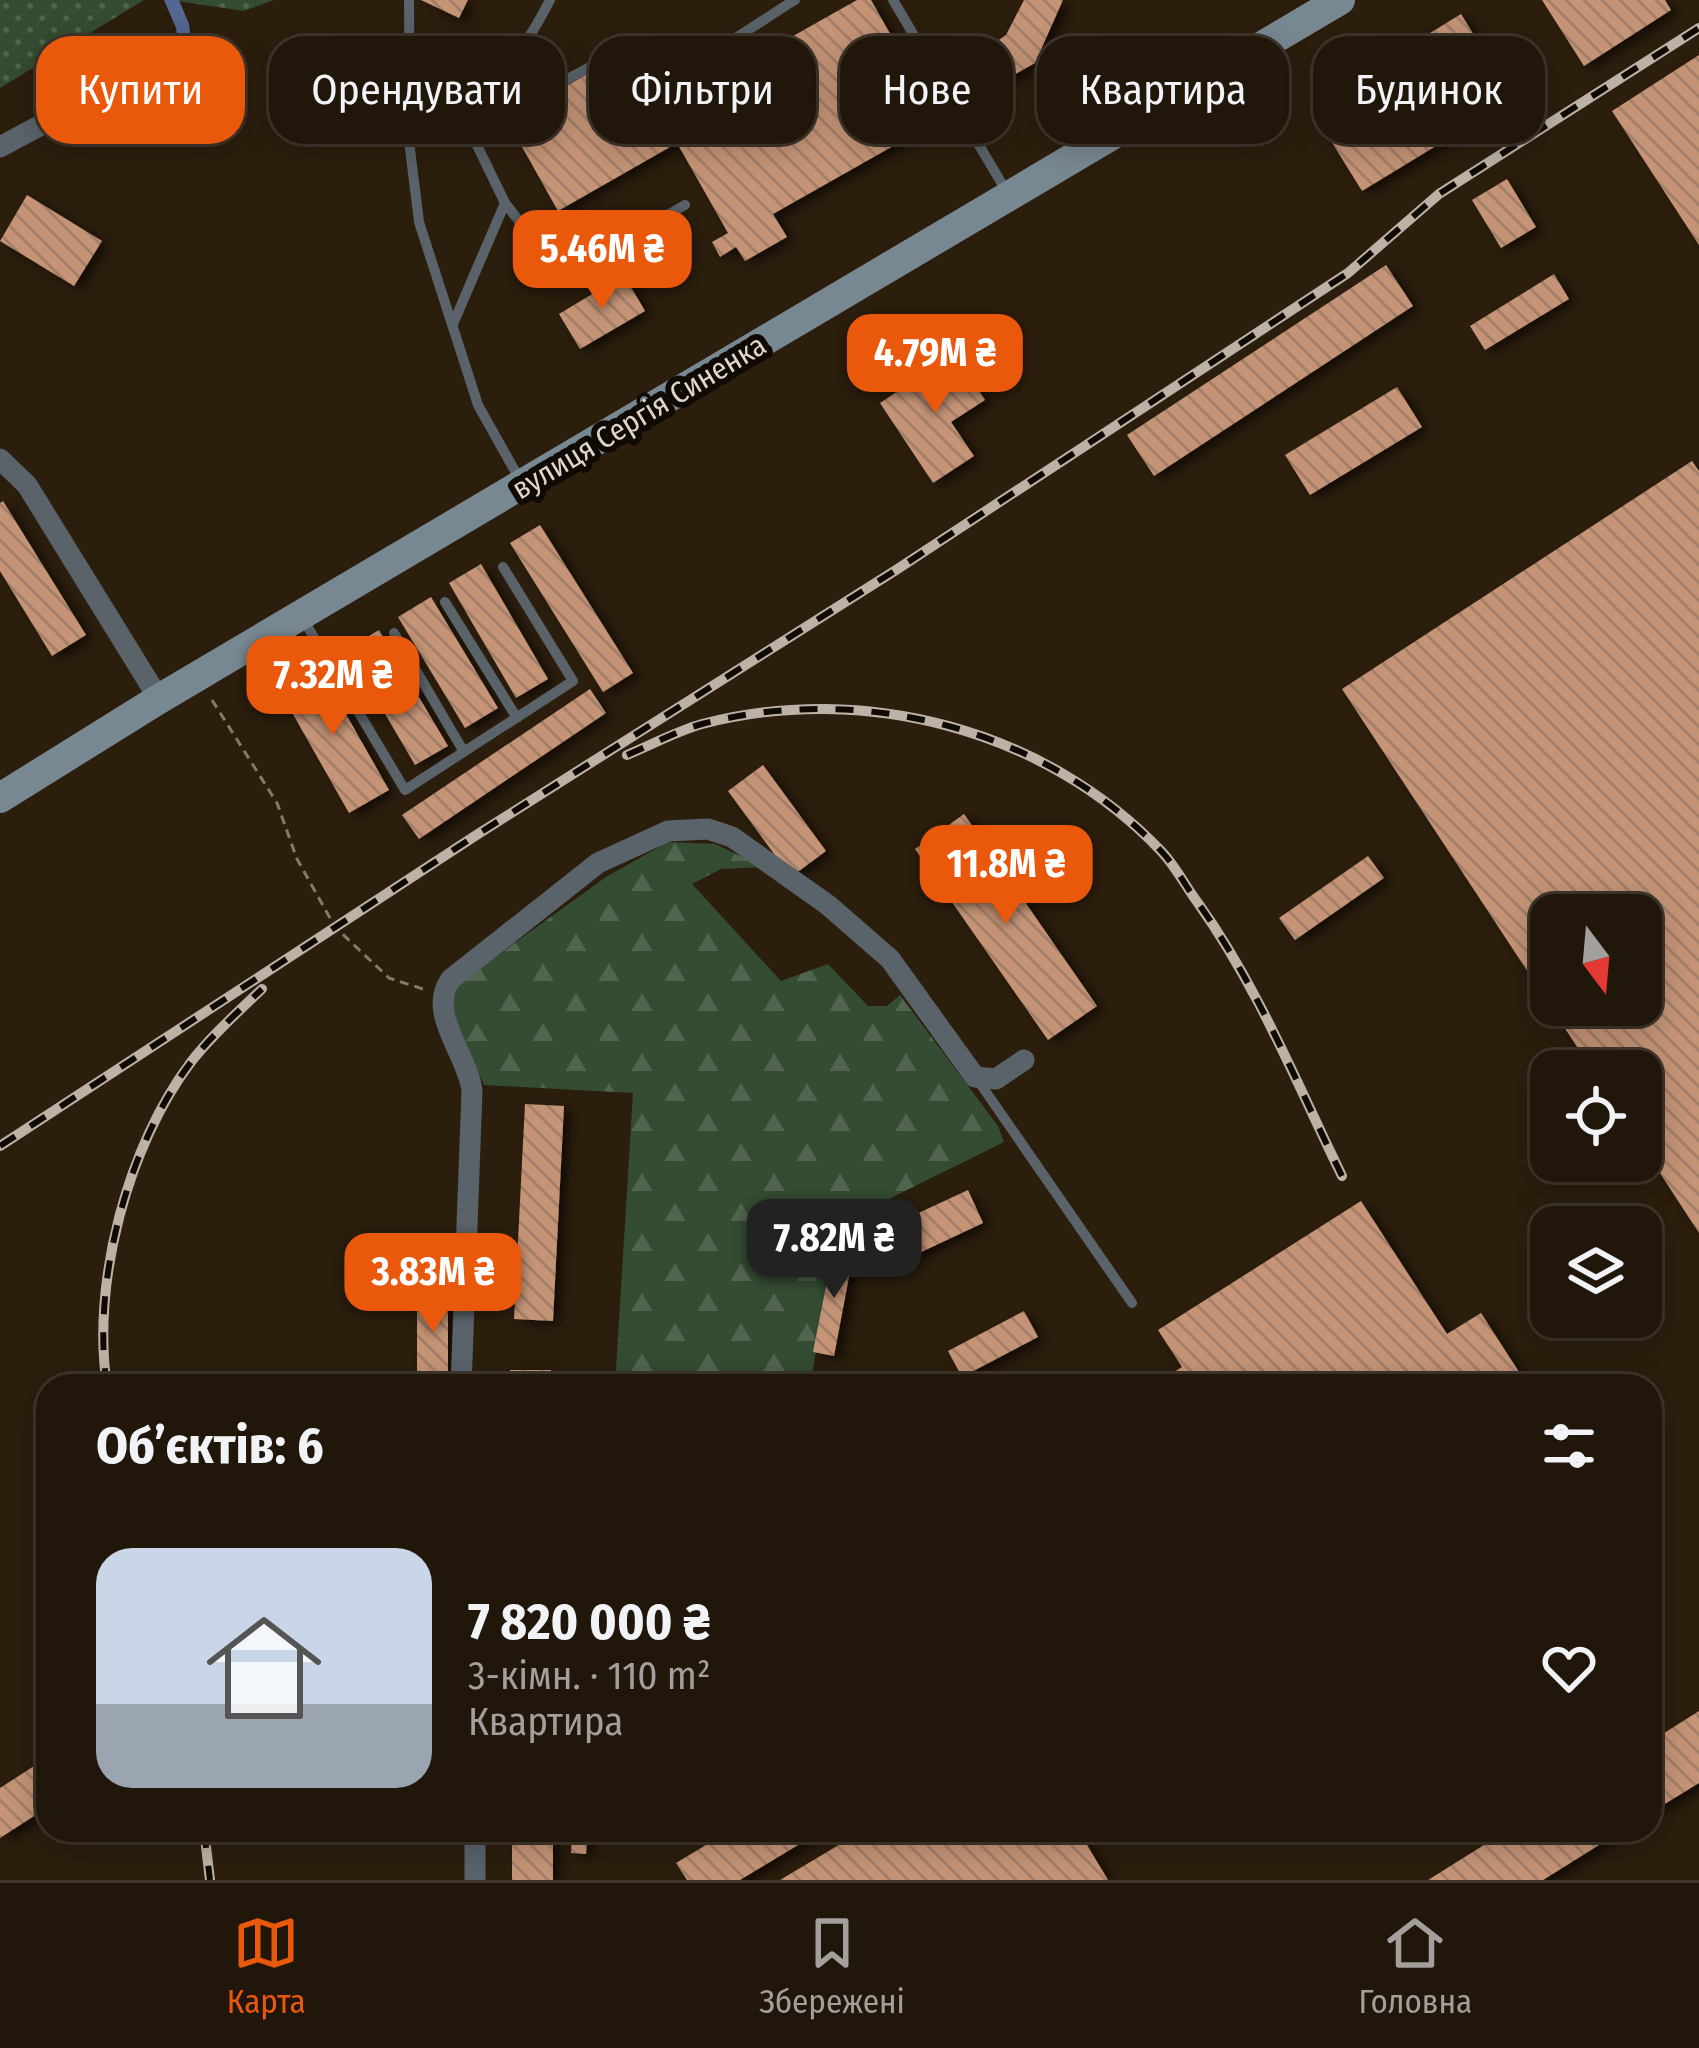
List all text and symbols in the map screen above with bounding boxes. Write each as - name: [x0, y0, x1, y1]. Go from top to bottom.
- chip: Купити: [36, 36, 245, 144]
- chip: Орендувати: [269, 36, 565, 144]
- chip: Фільтри: [589, 36, 816, 144]
- chip: Нове: [840, 36, 1013, 144]
- chip: Квартира: [1037, 36, 1289, 144]
- chip: Будинок: [1313, 36, 1545, 144]
- pin: 5.46M ₴: [491, 210, 713, 312]
- text: 5.46M ₴: [540, 226, 664, 272]
- pin: 4.79M ₴: [824, 314, 1046, 416]
- street label: вулиця Сергія Синенка: [506, 327, 772, 507]
- text: 4.79M ₴: [874, 330, 996, 376]
- pin: 7.32M ₴: [222, 636, 444, 738]
- text: 7.32M ₴: [273, 652, 393, 698]
- pin: 11.8M ₴: [895, 825, 1117, 927]
- text: 11.8M ₴: [947, 841, 1065, 887]
- north arrow: [1530, 894, 1662, 1026]
- map controls: [1530, 894, 1662, 1338]
- button: locate: [1530, 1050, 1662, 1182]
- pin: 7.82M ₴: [723, 1199, 945, 1301]
- button: layers: [1530, 1206, 1662, 1338]
- text: 7.82M ₴: [774, 1215, 894, 1261]
- pin: 3.83M ₴: [322, 1233, 544, 1335]
- text: 3.83M ₴: [371, 1249, 495, 1295]
- icon: filters: [1536, 1413, 1602, 1479]
- text: Об’єктів: 6: [96, 1415, 324, 1477]
- text: 7 820 000 ₴: [468, 1591, 710, 1653]
- icon: home: [192, 1596, 336, 1740]
- icon: heart: [1536, 1635, 1602, 1701]
- text: 3-кімн. · 110 m²: [468, 1653, 711, 1699]
- text: Квартира: [468, 1699, 623, 1745]
- tab: Карта: [227, 1910, 306, 2022]
- tab: Збережені: [759, 1910, 905, 2022]
- tab: Головна: [1359, 1910, 1472, 2022]

